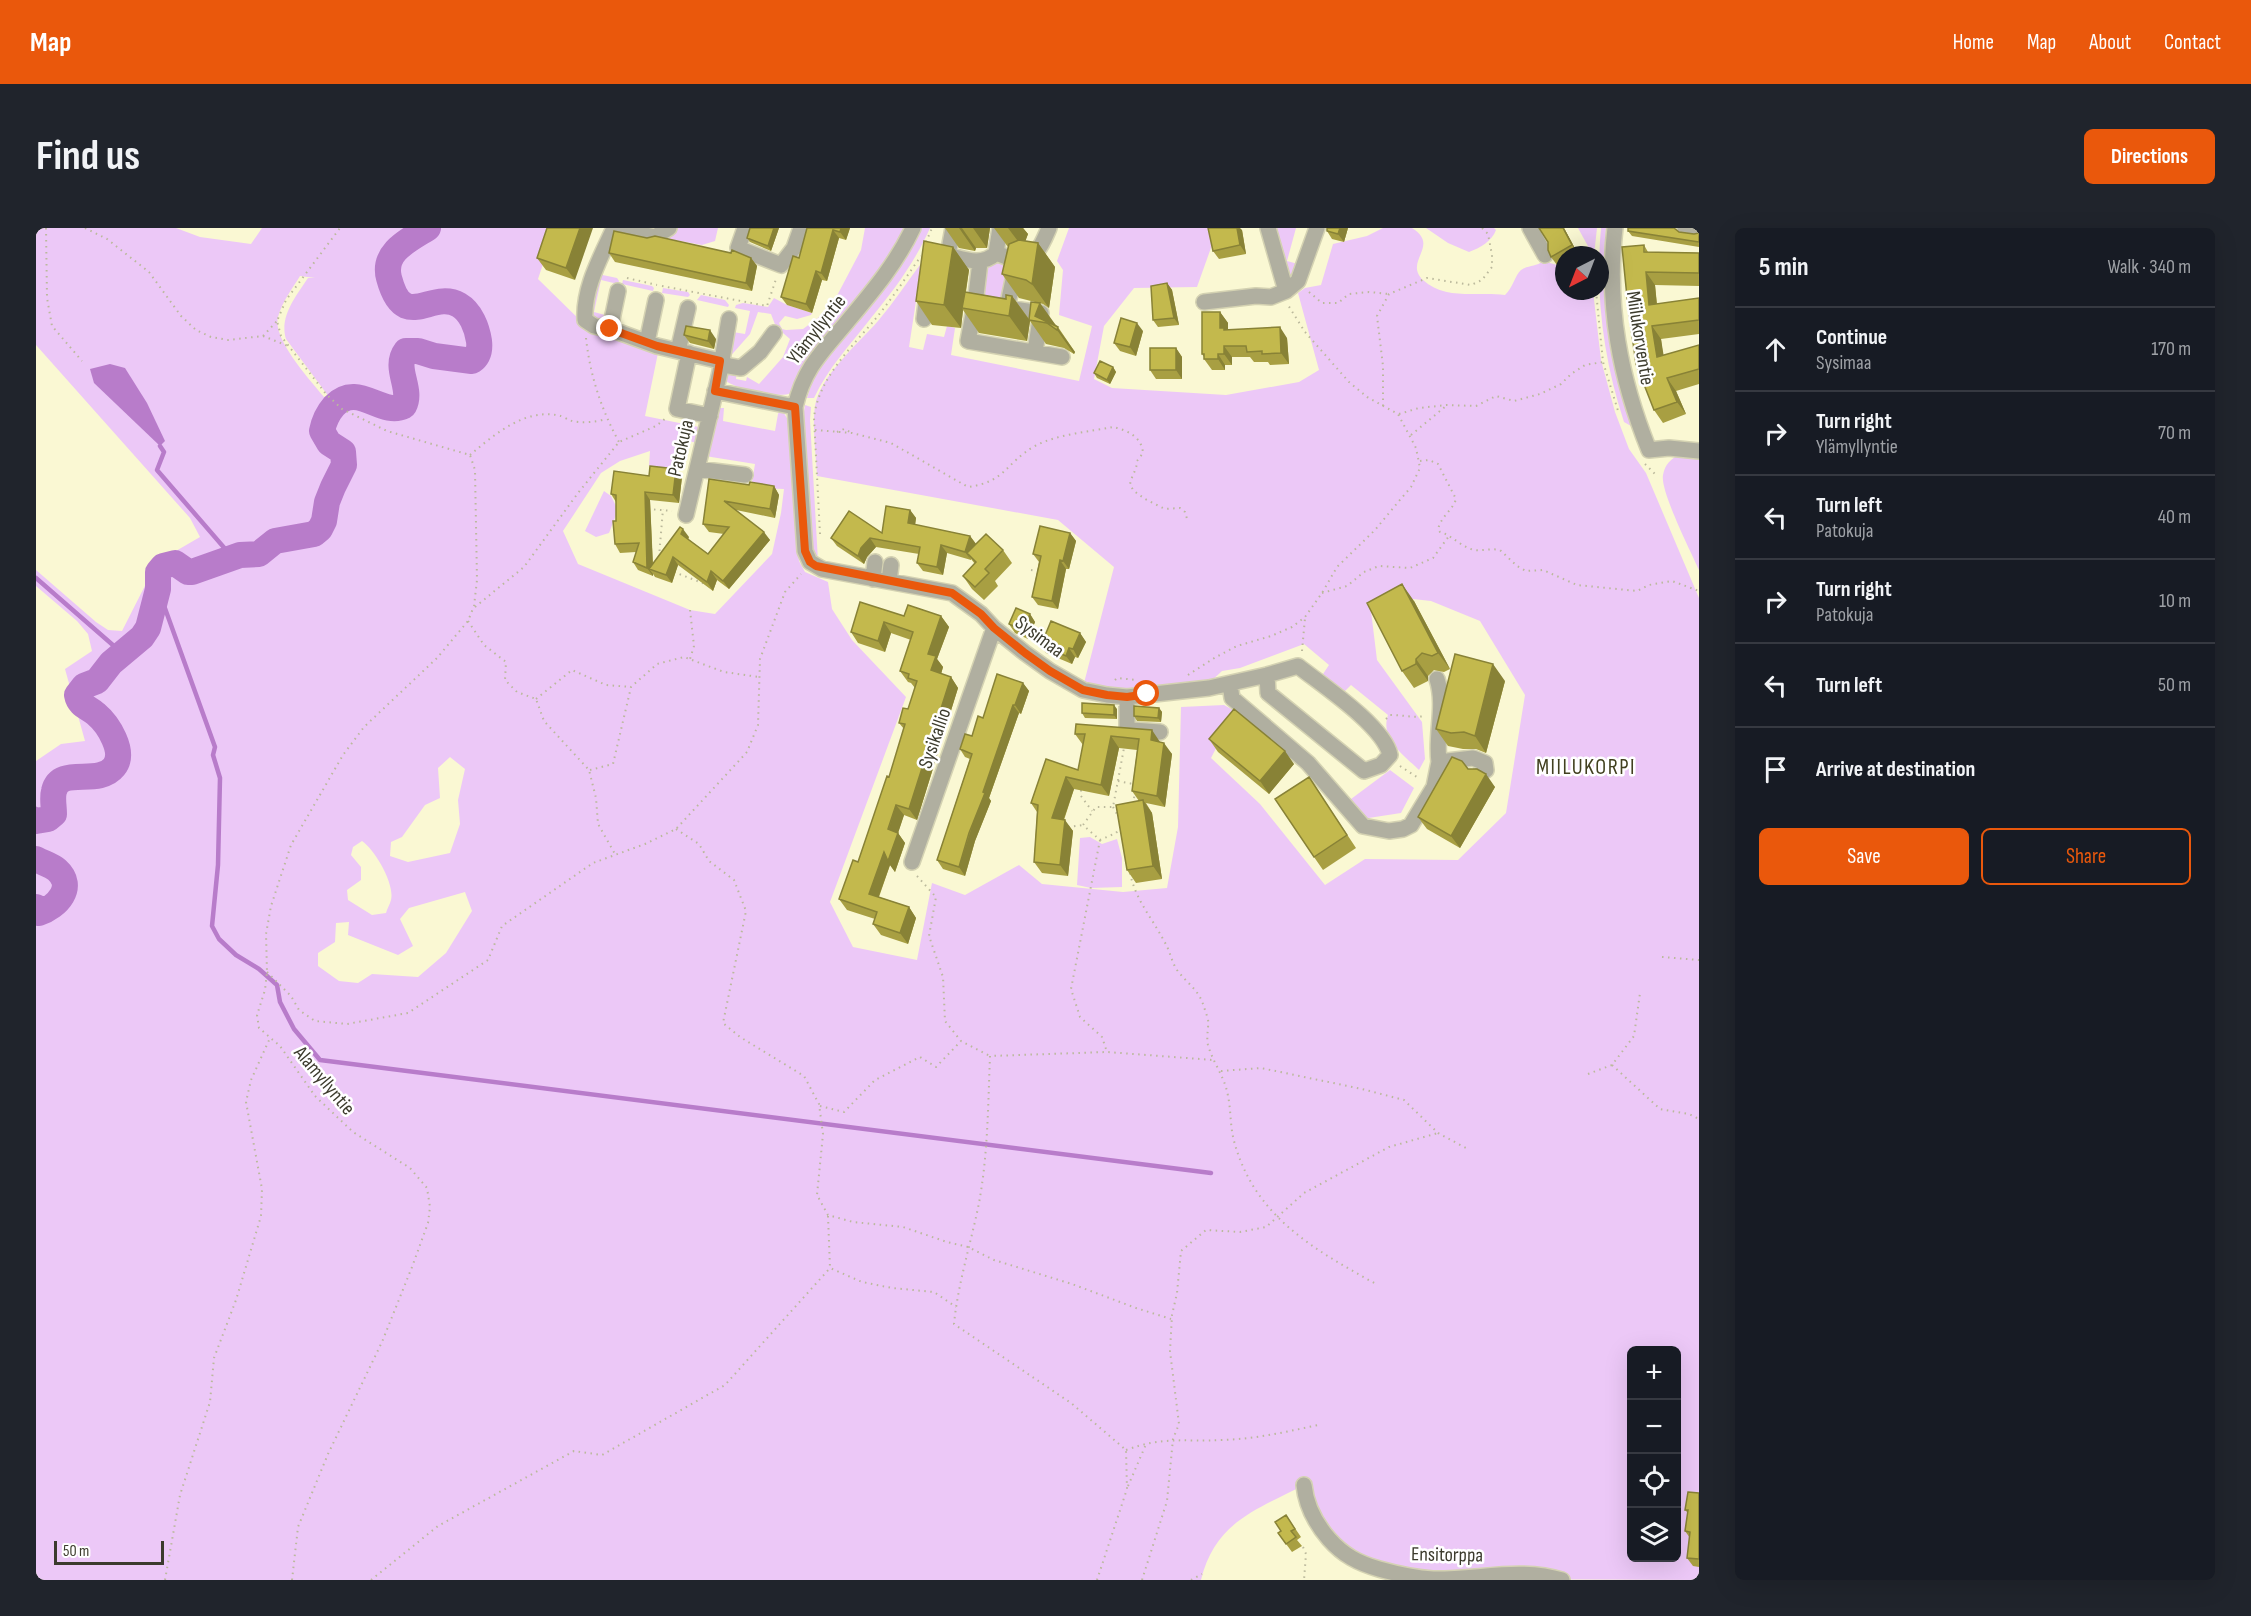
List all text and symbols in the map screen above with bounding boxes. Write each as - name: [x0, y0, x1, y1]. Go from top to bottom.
- text: Map: [30, 26, 71, 59]
- text: Home: [1953, 30, 1994, 55]
- text: Map: [2027, 30, 2056, 55]
- text: About: [2089, 30, 2131, 55]
- text: Contact: [2164, 30, 2221, 55]
- button: Directions: [2084, 129, 2215, 184]
- text: Find us: [36, 131, 140, 182]
- north arrow: [1555, 246, 1609, 300]
- text: 5 min: [1759, 252, 1809, 283]
- text: Walk · 340 m: [2107, 255, 2191, 279]
- street label: Miilukorventie: [1621, 289, 1659, 387]
- street label: Ylämyllyntie: [782, 290, 851, 369]
- route end: [596, 315, 622, 341]
- text: Continue: [1816, 324, 1887, 351]
- icon: ahead: [1759, 333, 1792, 366]
- text: 170 m: [2151, 337, 2191, 361]
- text: Sysimaa: [1816, 351, 1871, 375]
- text: Turn right: [1816, 408, 1892, 435]
- icon: right: [1759, 417, 1792, 450]
- street label: Patokuja: [663, 418, 699, 479]
- text: 70 m: [2158, 421, 2191, 445]
- text: Ylämyllyntie: [1816, 435, 1898, 459]
- text: Turn left: [1816, 492, 1882, 519]
- icon: left: [1759, 501, 1792, 534]
- text: 40 m: [2158, 505, 2191, 529]
- text: Patokuja: [1816, 519, 1873, 543]
- text: Turn right: [1816, 576, 1892, 603]
- icon: right: [1759, 585, 1792, 618]
- text: 10 m: [2159, 589, 2191, 613]
- text: Patokuja: [1816, 603, 1873, 627]
- street label: Sysimaa: [1010, 611, 1069, 663]
- icon: left: [1759, 669, 1792, 702]
- text: Turn left: [1816, 672, 1882, 699]
- text: 50 m: [2158, 673, 2191, 697]
- route start: [1133, 680, 1159, 706]
- street label: Sysikallio: [913, 705, 956, 772]
- icon: arrive: [1759, 753, 1792, 786]
- district label: MIILUKORPI: [1536, 754, 1636, 781]
- text: Arrive at destination: [1816, 756, 1975, 783]
- button: Save: [1759, 828, 1969, 885]
- button: Share: [1981, 828, 2191, 885]
- street label: Alamyllyntie: [288, 1041, 360, 1120]
- map controls: [1627, 1346, 1681, 1562]
- button: +: [1627, 1346, 1681, 1400]
- button: −: [1627, 1400, 1681, 1454]
- button: locate: [1627, 1454, 1681, 1508]
- button: layers: [1627, 1508, 1681, 1562]
- scale bar: [54, 1538, 164, 1566]
- text: 50 m: [63, 1542, 89, 1561]
- street label: Ensitorppa: [1411, 1542, 1483, 1568]

